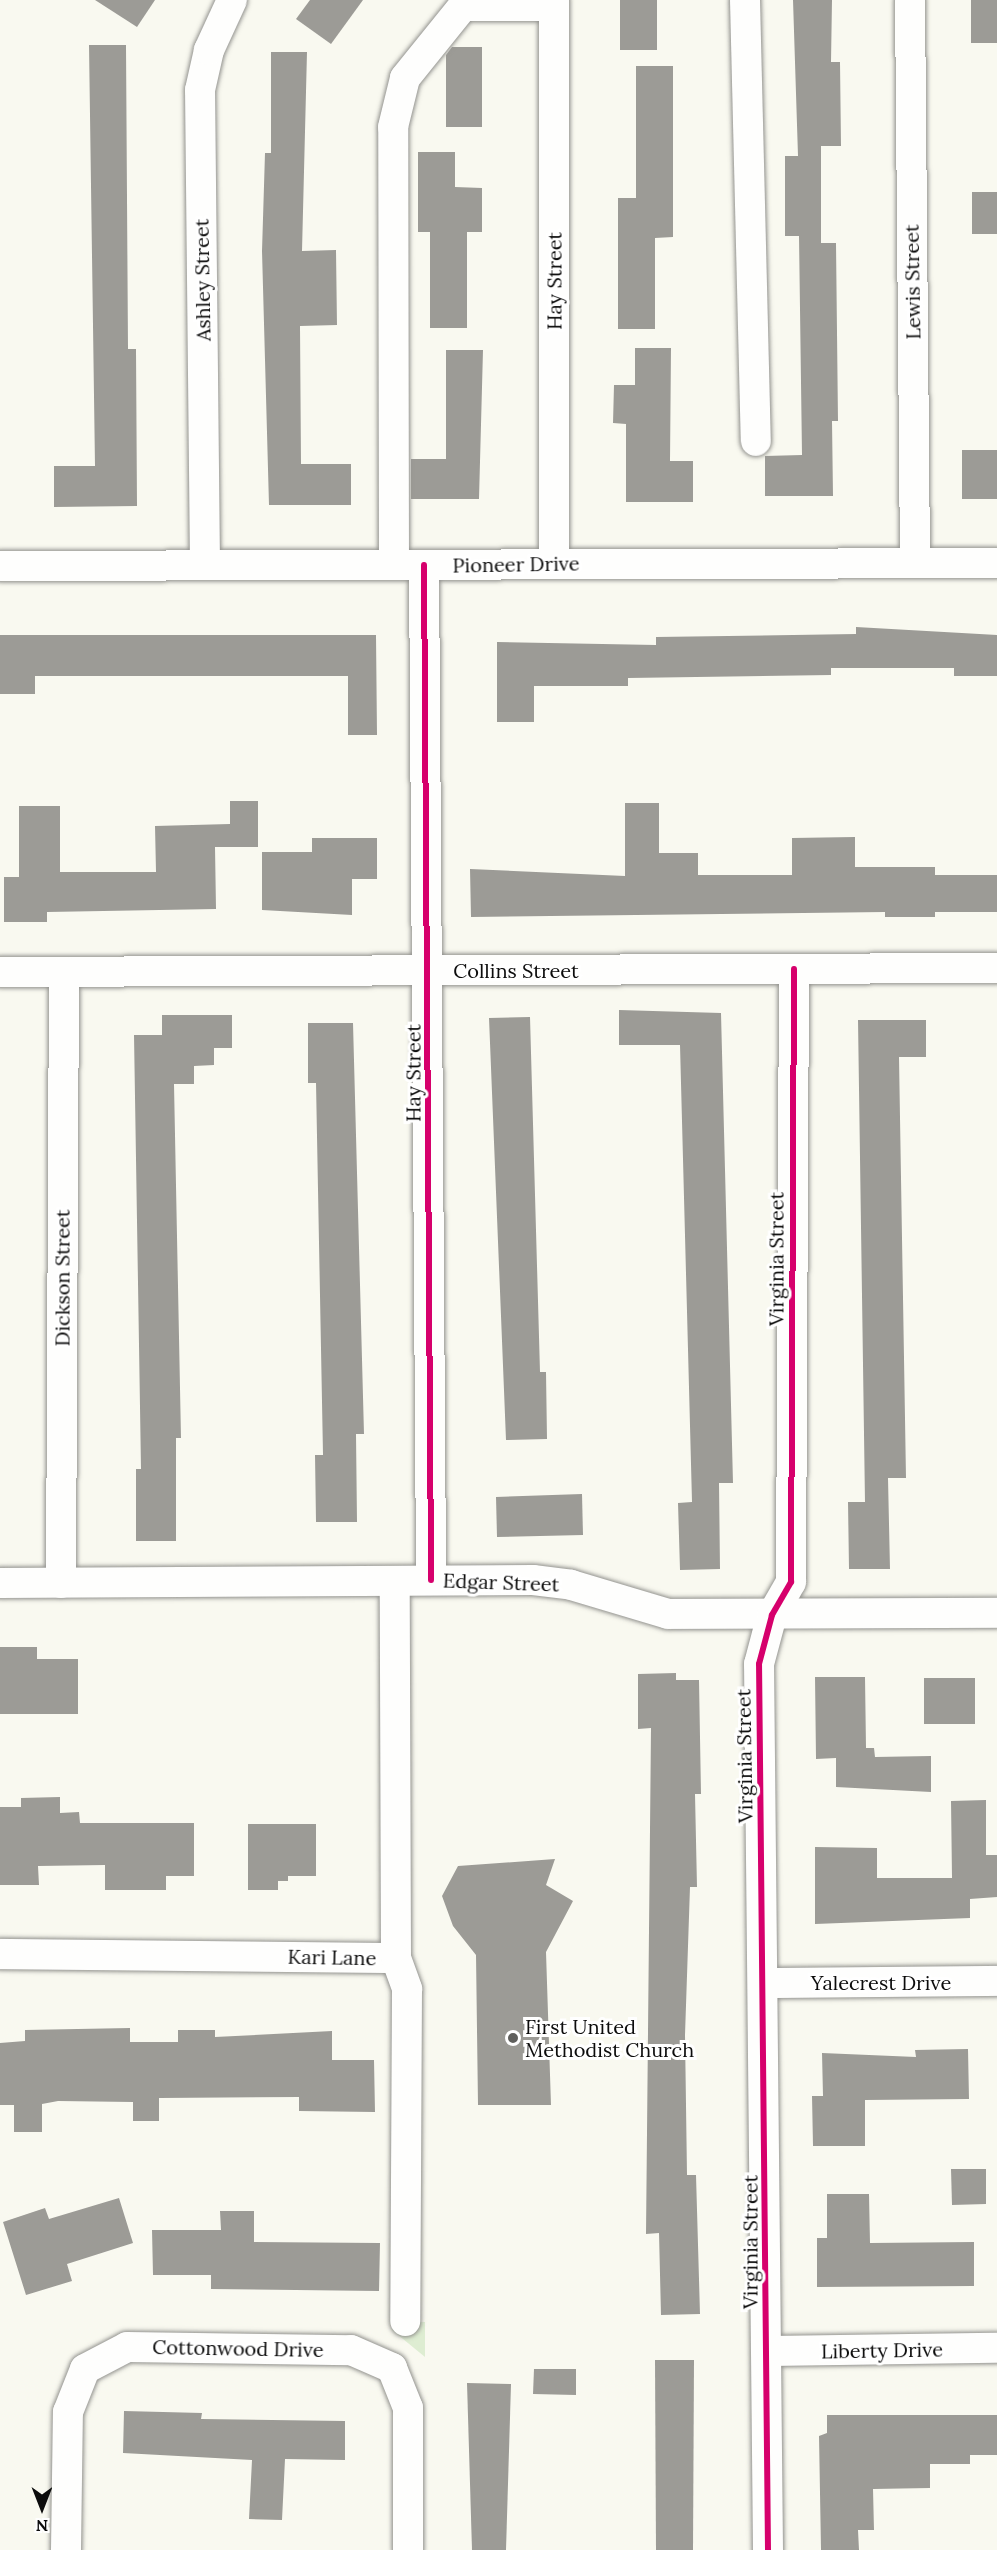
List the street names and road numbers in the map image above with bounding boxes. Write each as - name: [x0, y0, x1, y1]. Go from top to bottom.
- street label: Ashley Street: [189, 219, 215, 341]
- street label: Lewis Street: [899, 224, 925, 340]
- street label: Hay Street: [542, 232, 566, 330]
- street label: Pioneer Drive: [452, 551, 580, 577]
- street label: Collins Street: [453, 958, 579, 982]
- street label: Hay Street: [401, 1024, 425, 1122]
- street label: Virginia Street: [764, 1192, 788, 1326]
- street label: Dickson Street: [50, 1210, 74, 1346]
- street label: Edgar Street: [442, 1568, 560, 1596]
- street label: Virginia Street: [731, 1689, 757, 1823]
- street label: Kari Lane: [287, 1944, 377, 1970]
- street label: Yalecrest Drive: [811, 1970, 951, 1994]
- street label: Virginia Street: [738, 2175, 762, 2309]
- street label: Cottonwood Drive: [152, 2335, 324, 2361]
- street label: Liberty Drive: [821, 2337, 943, 2363]

